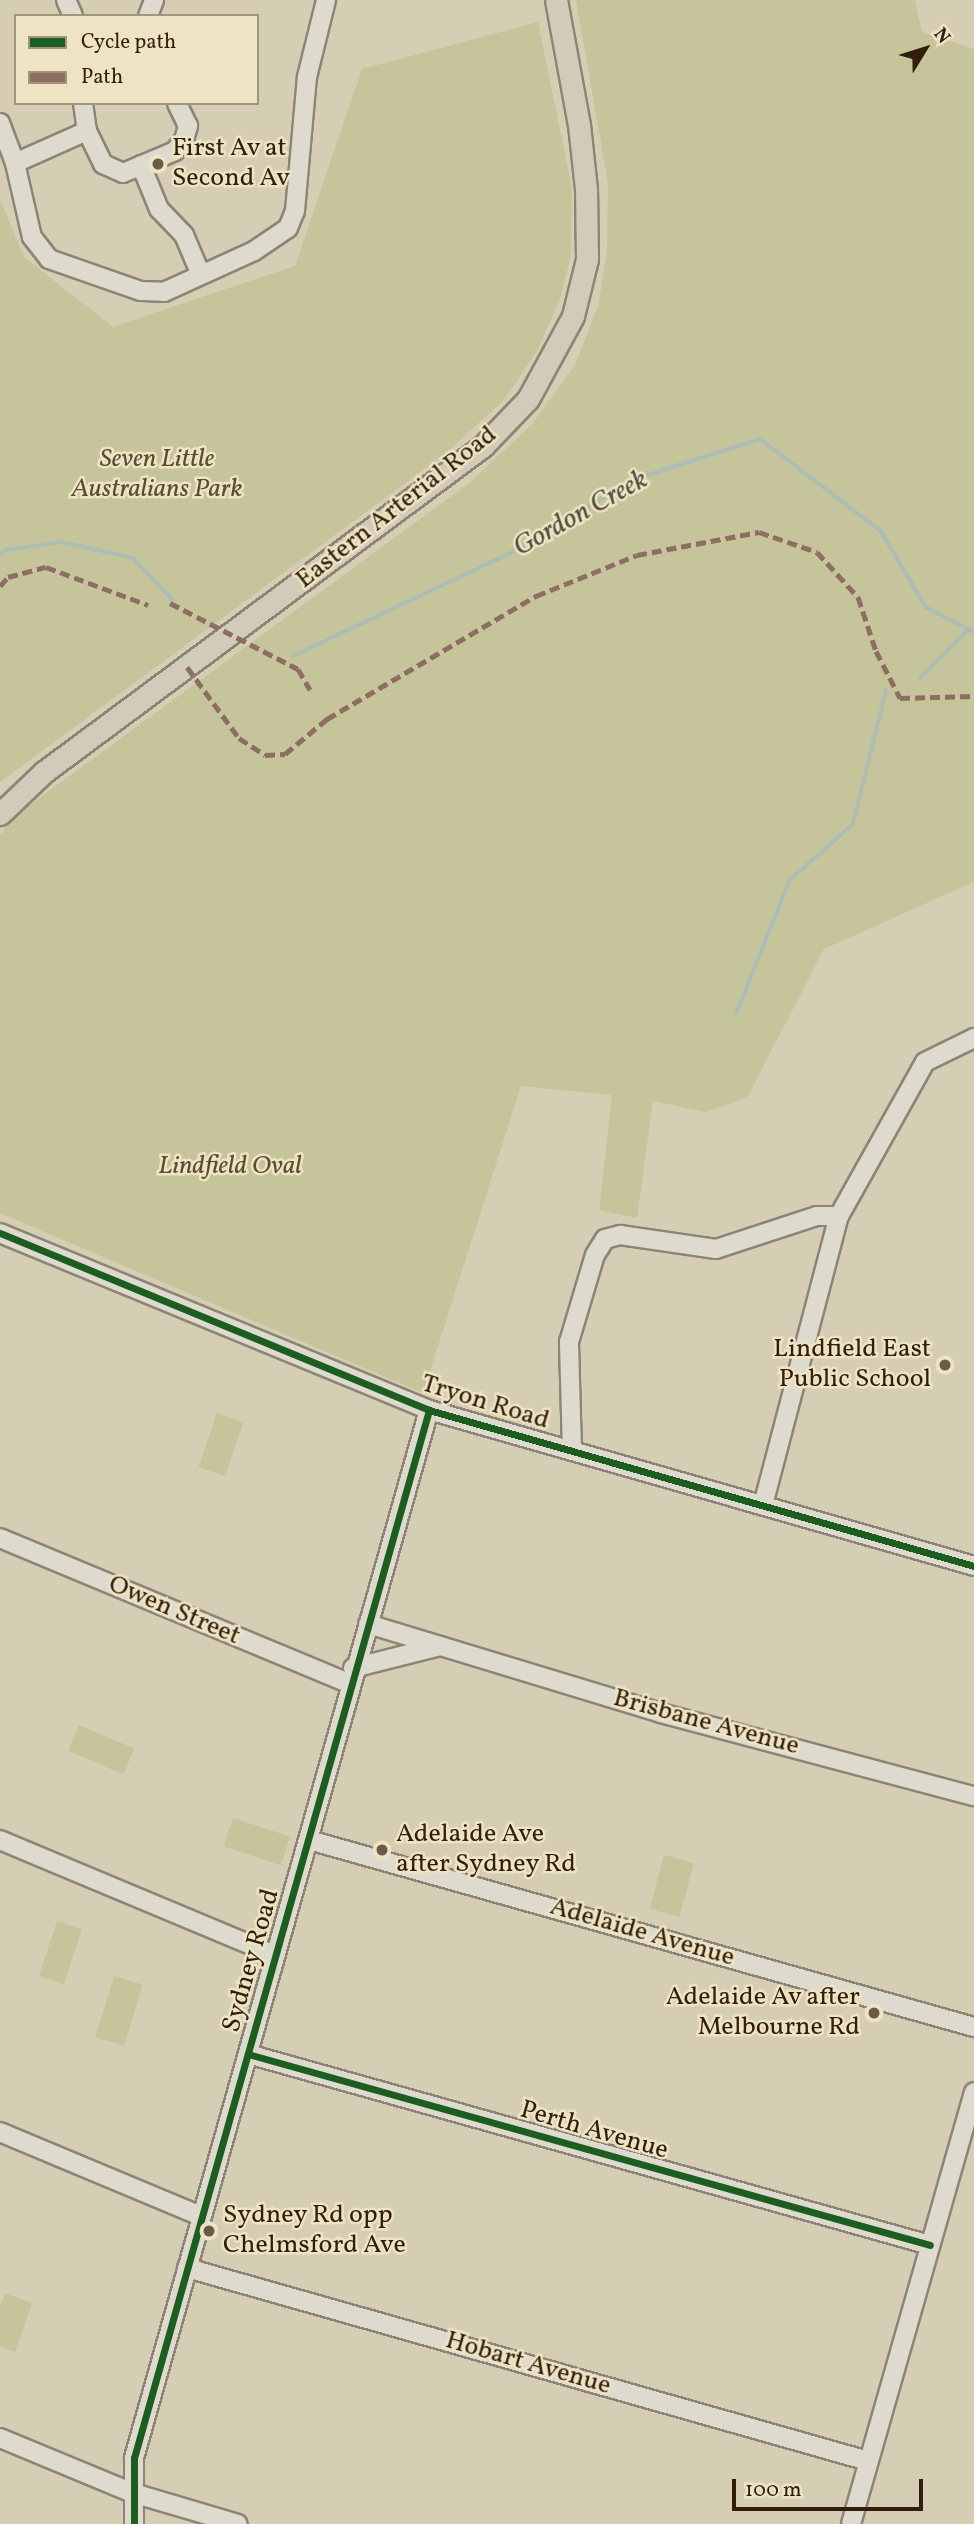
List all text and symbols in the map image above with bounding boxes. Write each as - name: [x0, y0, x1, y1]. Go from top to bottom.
- legend: [14, 14, 259, 105]
- north arrow: [890, 14, 960, 84]
- text: N: [927, 23, 956, 50]
- text: Cycle path: [81, 28, 176, 57]
- text: Path: [81, 63, 123, 92]
- place label: First Av at Second Av: [172, 133, 290, 194]
- marker: First Av at Second Av: [150, 156, 166, 172]
- street label: Eastern Arterial Road: [290, 420, 504, 596]
- park label: Seven Little Australians Park: [71, 444, 243, 505]
- water label: Gordon Creek: [508, 463, 654, 565]
- park label: Lindfield Oval: [158, 1151, 302, 1183]
- place label: Lindfield East Public School: [773, 1334, 931, 1396]
- marker: Lindfield East Public School: [937, 1357, 953, 1373]
- street label: Tryon Road: [417, 1369, 553, 1437]
- street label: Owen Street: [103, 1569, 245, 1653]
- street label: Brisbane Avenue: [610, 1683, 802, 1763]
- place label: Adelaide Ave after Sydney Rd: [396, 1819, 577, 1881]
- marker: Adelaide Ave after Sydney Rd: [374, 1842, 390, 1858]
- street label: Sydney Road: [217, 1885, 287, 2037]
- street label: Adelaide Avenue: [546, 1892, 738, 1974]
- place label: Adelaide Av after Melbourne Rd: [665, 1982, 860, 2044]
- marker: Adelaide Av after Melbourne Rd: [866, 2005, 882, 2021]
- street label: Perth Avenue: [516, 2095, 672, 2167]
- place label: Sydney Rd opp Chelmsford Ave: [223, 2200, 406, 2262]
- marker: Sydney Rd opp Chelmsford Ave: [201, 2223, 217, 2239]
- street label: Hobart Avenue: [442, 2325, 614, 2403]
- scale bar: [736, 2464, 927, 2508]
- text: 100 m: [745, 2476, 802, 2505]

